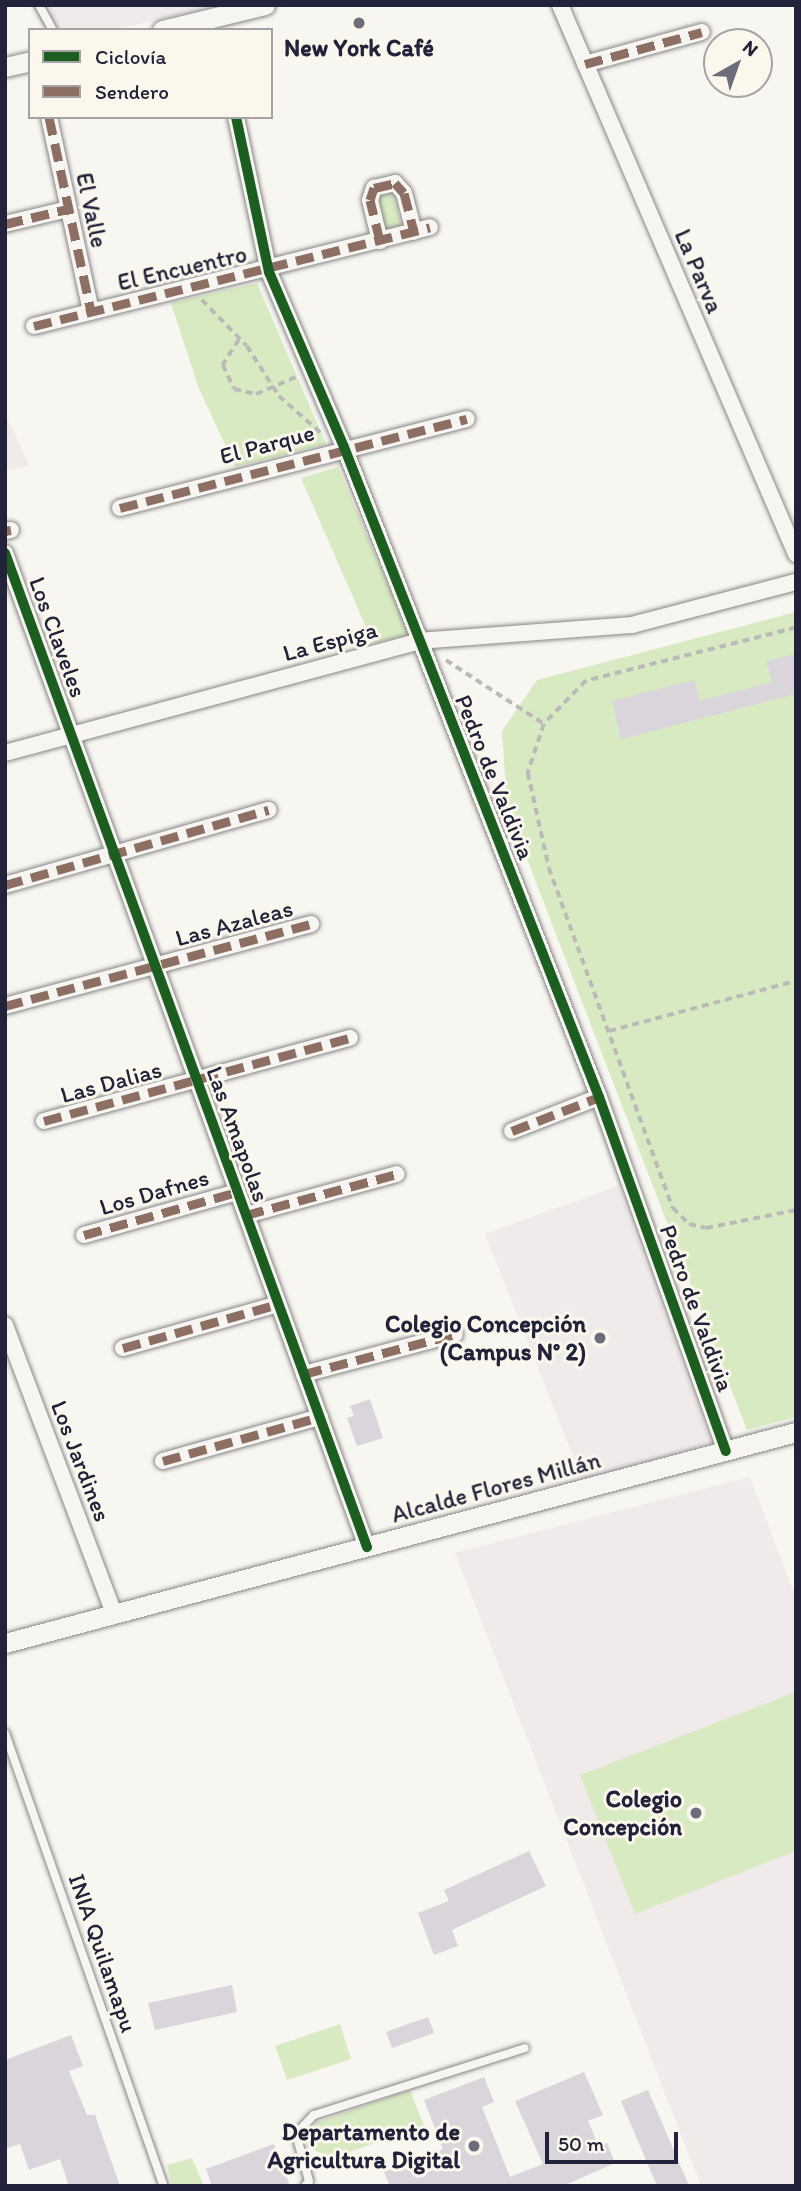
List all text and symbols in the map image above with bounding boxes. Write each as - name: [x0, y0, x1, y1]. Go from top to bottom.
- marker: New York Café: [351, 15, 367, 31]
- legend: [28, 28, 273, 119]
- north arrow: [703, 28, 773, 98]
- place label: New York Café: [285, 34, 433, 62]
- text: N: [738, 35, 763, 61]
- text: Ciclovía: [95, 44, 166, 69]
- text: Sendero: [95, 79, 169, 104]
- street label: El Valle: [70, 170, 114, 250]
- street label: La Parva: [669, 225, 729, 317]
- street label: El Encuentro: [115, 239, 249, 297]
- street label: El Parque: [216, 417, 318, 471]
- street label: Los Claveles: [23, 573, 93, 701]
- street label: La Espiga: [280, 615, 380, 667]
- street label: Pedro de Valdivia: [449, 690, 541, 864]
- street label: Las Azaleas: [172, 893, 296, 953]
- street label: Las Dalias: [56, 1054, 166, 1110]
- street label: Las Amapolas: [200, 1062, 276, 1206]
- street label: Los Dafnes: [96, 1163, 212, 1221]
- street label: Pedro de Valdivia: [653, 1221, 741, 1395]
- place label: Colegio Concepción (Campus N° 2): [385, 1310, 586, 1366]
- marker: Colegio Concepción (Campus N° 2): [592, 1330, 608, 1346]
- street label: Los Jardines: [45, 1396, 117, 1526]
- street label: Alcalde Flores Millán: [388, 1445, 604, 1529]
- place label: Colegio Concepción: [563, 1785, 682, 1841]
- marker: Colegio Concepción: [688, 1805, 704, 1821]
- street label: INIA Quilamapu: [62, 1870, 144, 2036]
- place label: Departamento de Agricultura Digital: [268, 2118, 460, 2174]
- scale bar: [549, 2118, 682, 2162]
- text: 50 m: [558, 2131, 604, 2156]
- marker: Departamento de Agricultura Digital: [466, 2138, 482, 2154]

